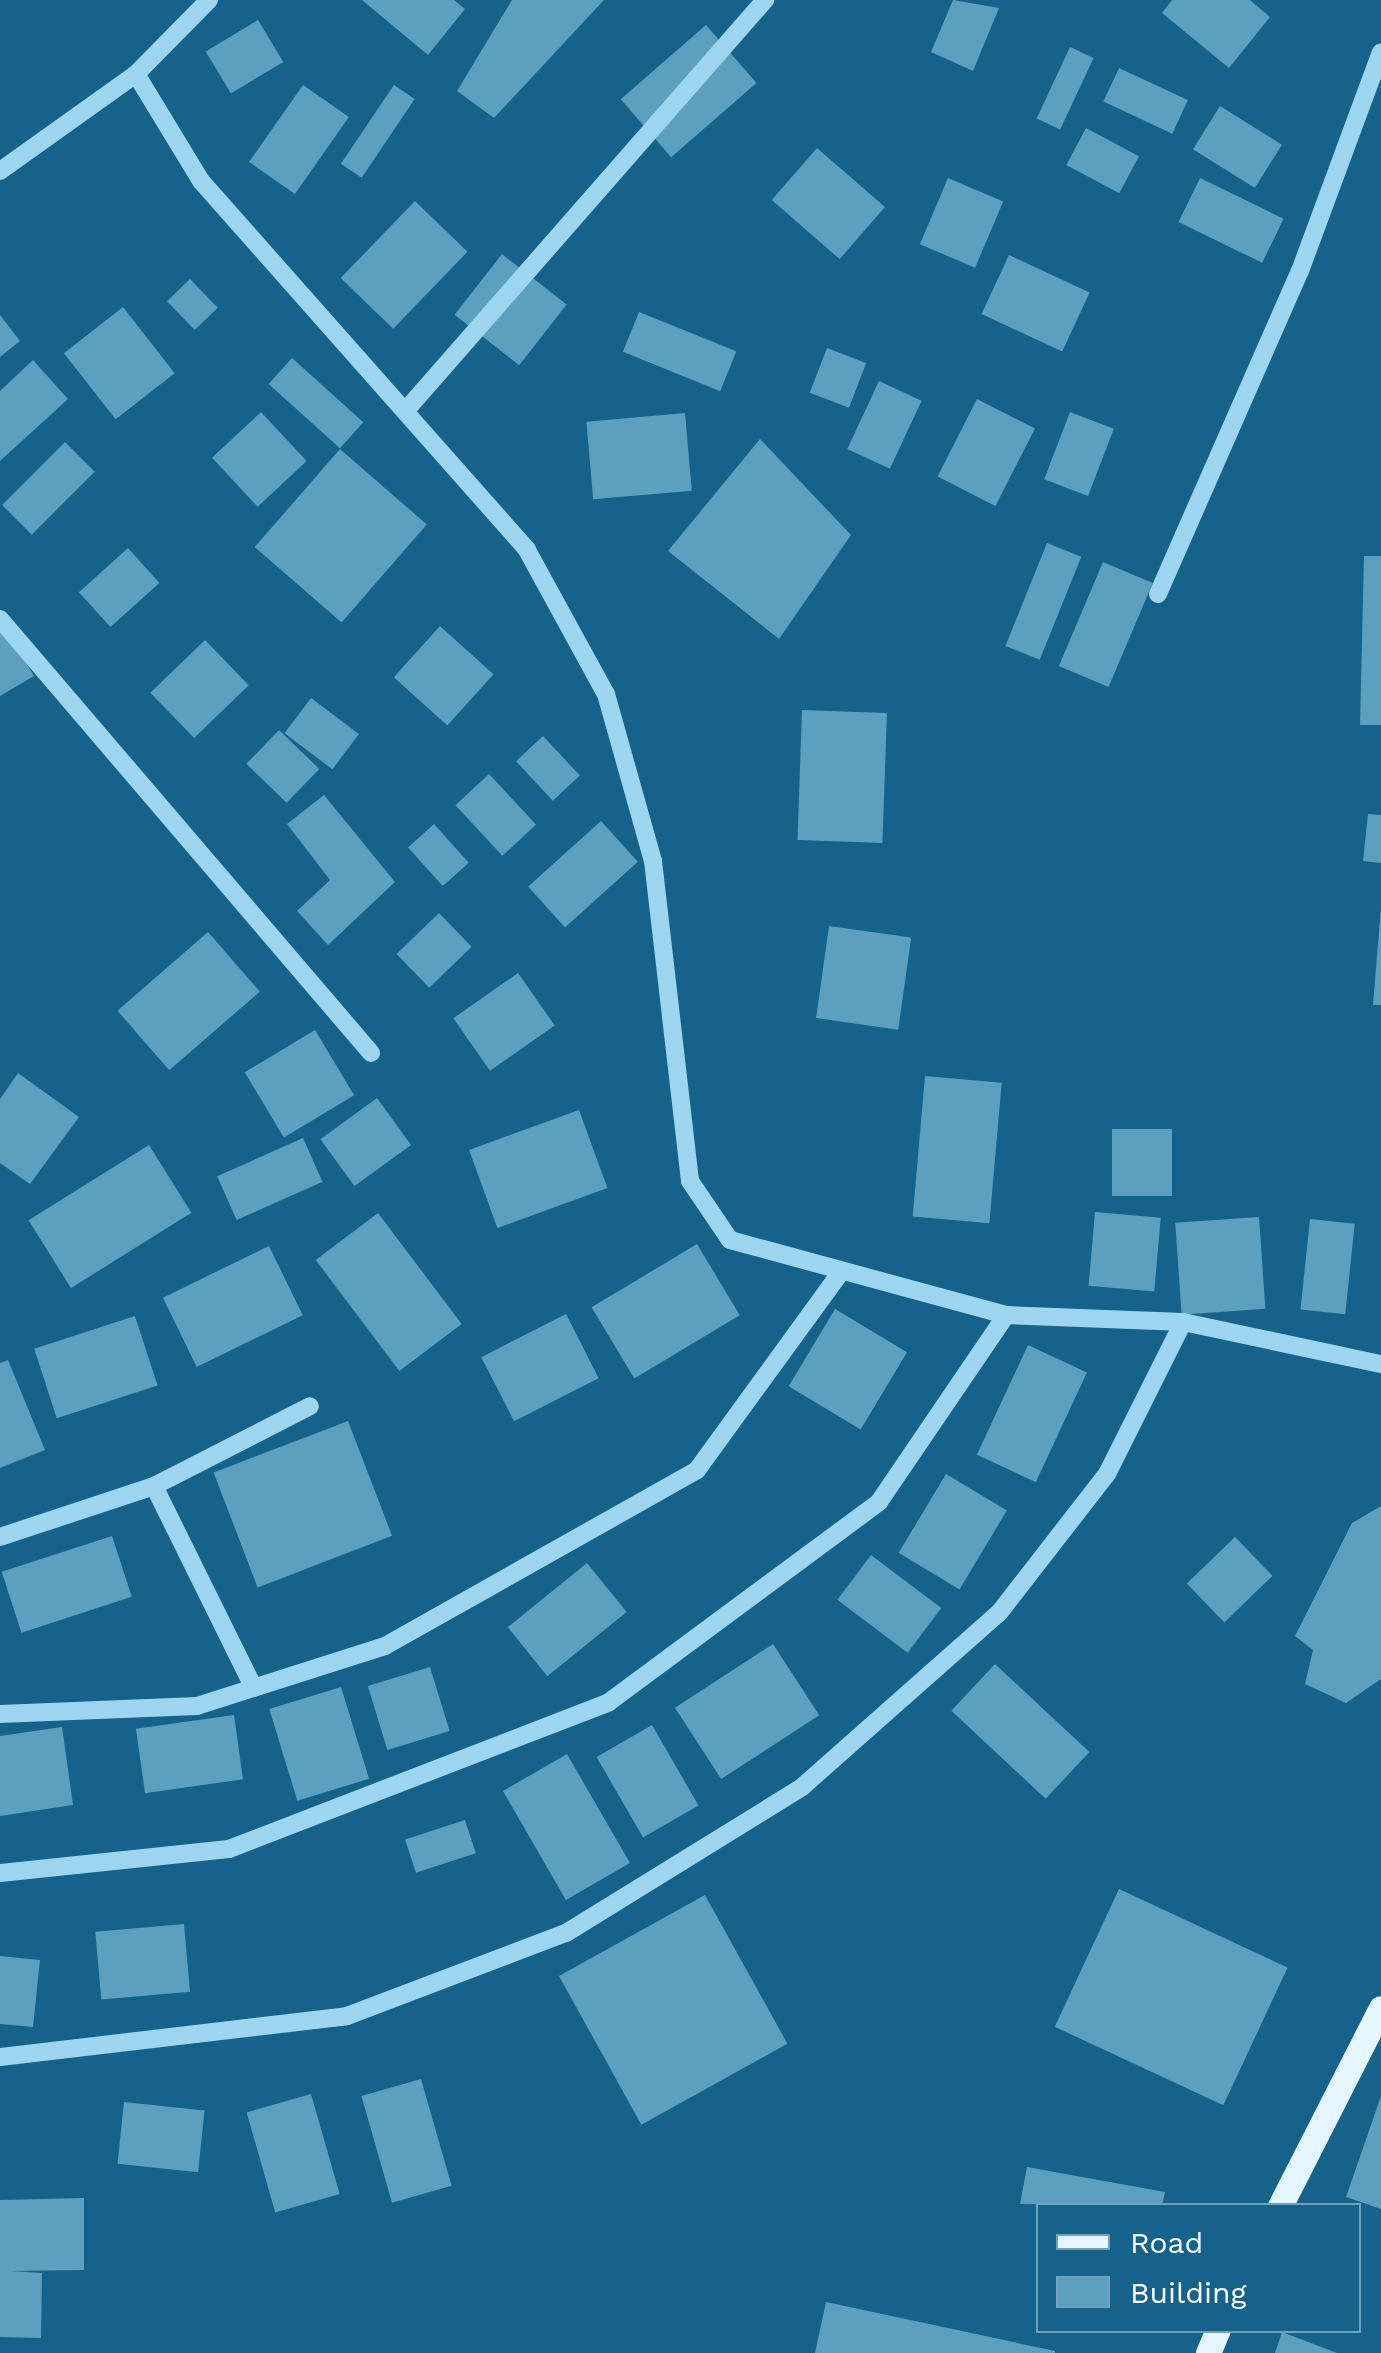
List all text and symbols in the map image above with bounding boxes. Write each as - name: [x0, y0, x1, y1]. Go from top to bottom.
- legend: [1036, 2203, 1361, 2333]
- text: Road: [1130, 2225, 1203, 2260]
- text: Building: [1130, 2275, 1247, 2310]

